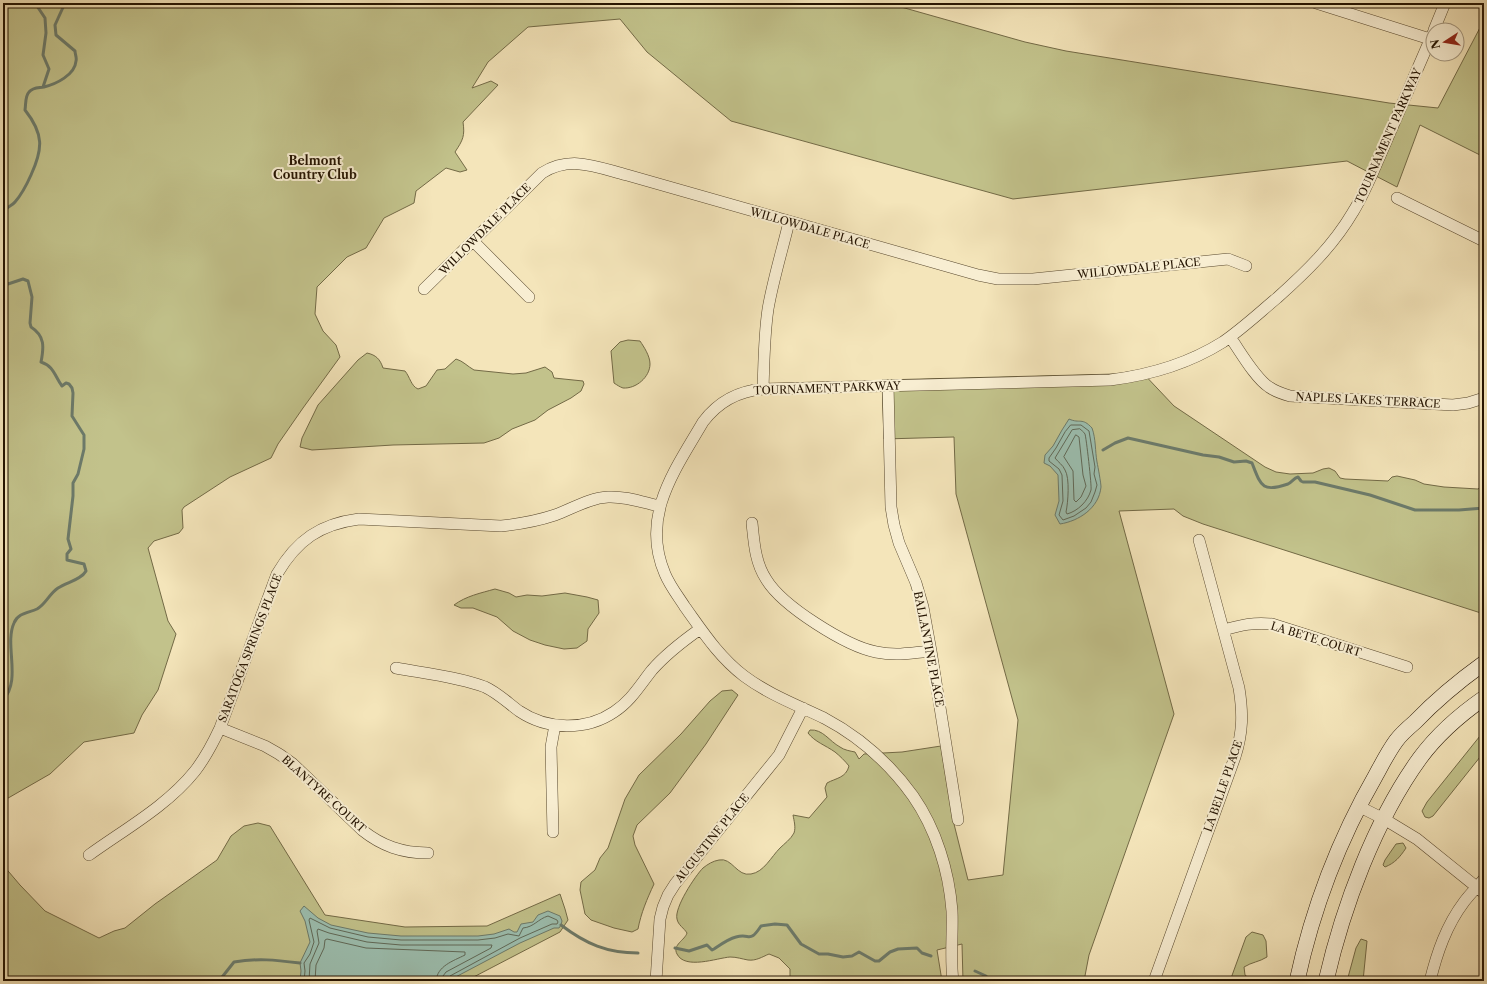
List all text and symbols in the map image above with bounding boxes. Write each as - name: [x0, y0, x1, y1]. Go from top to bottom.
- north arrow: [1425, 22, 1465, 62]
- text: N: [1427, 38, 1443, 50]
- street label: TOURNAMENT PARKWAY: [1352, 66, 1424, 206]
- district label: Belmont Country Club: [273, 153, 357, 182]
- street label: WILLOWDALE PLACE: [435, 180, 534, 279]
- street label: WILLOWDALE PLACE: [747, 204, 872, 252]
- street label: WILLOWDALE PLACE: [1076, 255, 1202, 282]
- street label: TOURNAMENT PARKWAY: [753, 378, 901, 398]
- street label: NAPLES LAKES TERRACE: [1295, 389, 1441, 411]
- street label: SARATOGA SPRINGS PLACE: [215, 571, 285, 724]
- street label: BALLANTINE PLACE: [911, 590, 947, 708]
- street label: LA BETE COURT: [1269, 619, 1364, 660]
- street label: LA BELLE PLACE: [1201, 738, 1245, 834]
- street label: BLANTYRE COURT: [279, 752, 370, 836]
- street label: AUGUSTINE PLACE: [671, 790, 752, 886]

